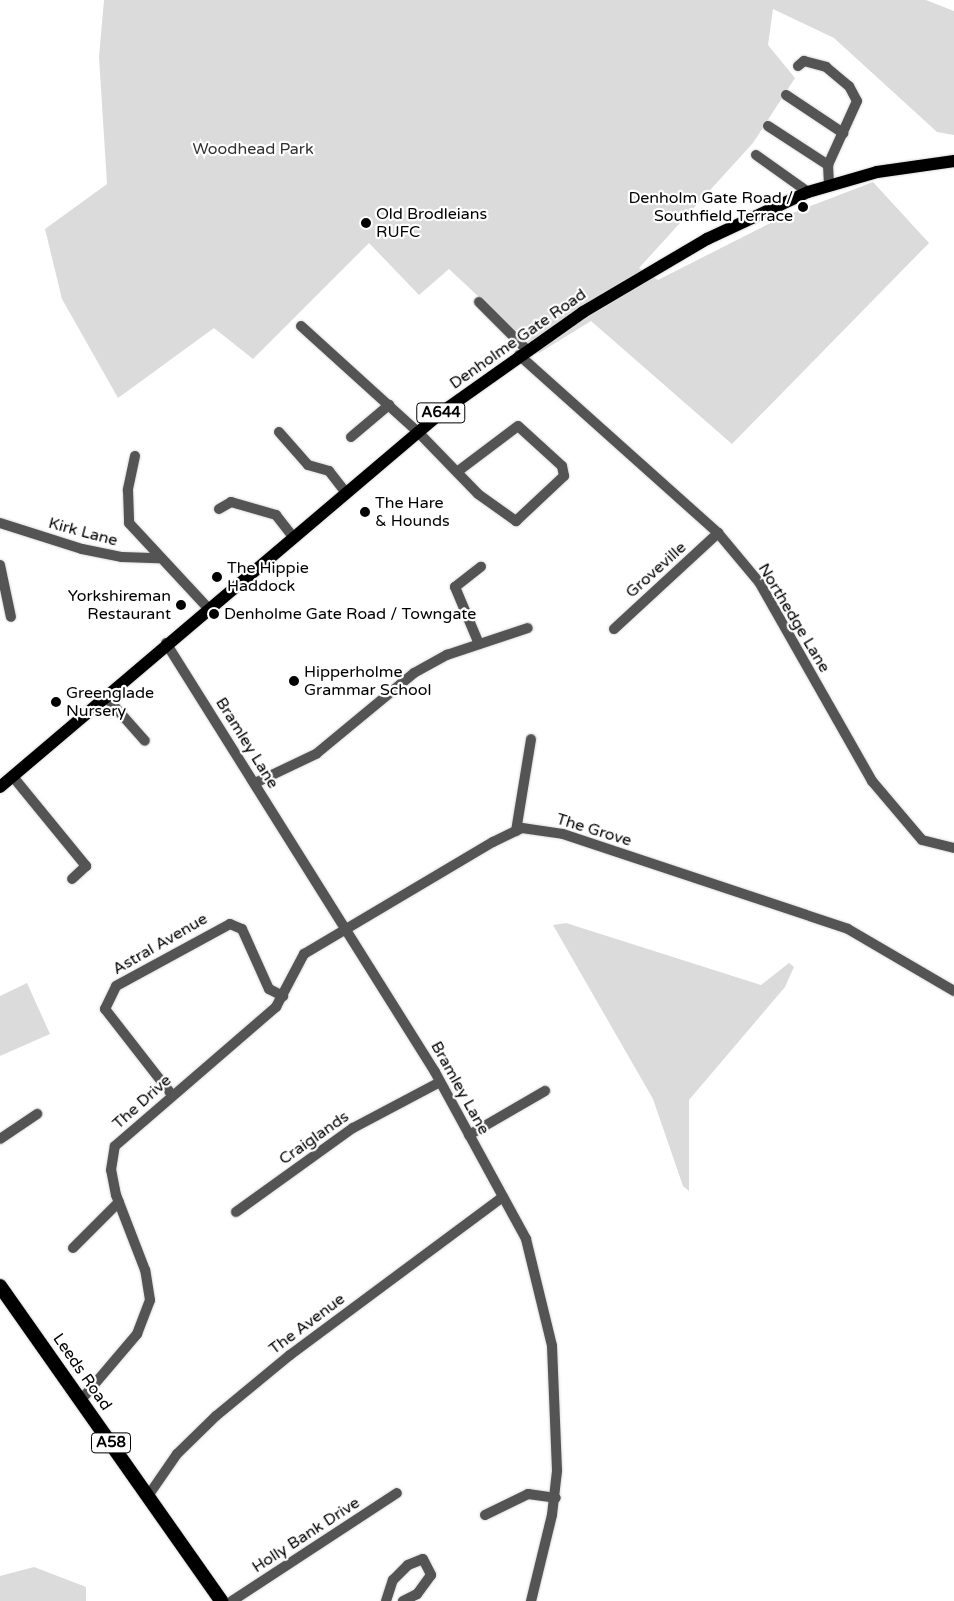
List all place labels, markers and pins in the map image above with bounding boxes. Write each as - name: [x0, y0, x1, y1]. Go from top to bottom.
- place label: Denholm Gate Road / Southfield Terrace: [629, 188, 793, 226]
- marker: Denholm Gate Road / Southfield Terrace: [797, 201, 809, 213]
- place label: Old Brodleians RUFC: [376, 204, 487, 242]
- marker: Old Brodleians RUFC: [360, 217, 372, 229]
- place label: The Hare & Hounds: [375, 493, 450, 531]
- marker: The Hare & Hounds: [359, 506, 371, 518]
- place label: The Hippie Haddock: [227, 558, 309, 596]
- marker: The Hippie Haddock: [211, 571, 223, 583]
- place label: Yorkshireman Restaurant: [68, 586, 171, 624]
- marker: Yorkshireman Restaurant: [175, 599, 187, 611]
- place label: Denholme Gate Road / Towngate: [224, 604, 476, 624]
- marker: Denholme Gate Road / Towngate: [208, 608, 220, 620]
- place label: Hipperholme Grammar School: [304, 662, 431, 700]
- marker: Hipperholme Grammar School: [288, 675, 300, 687]
- place label: Greenglade Nursery: [66, 683, 154, 721]
- marker: Greenglade Nursery: [50, 696, 62, 708]

